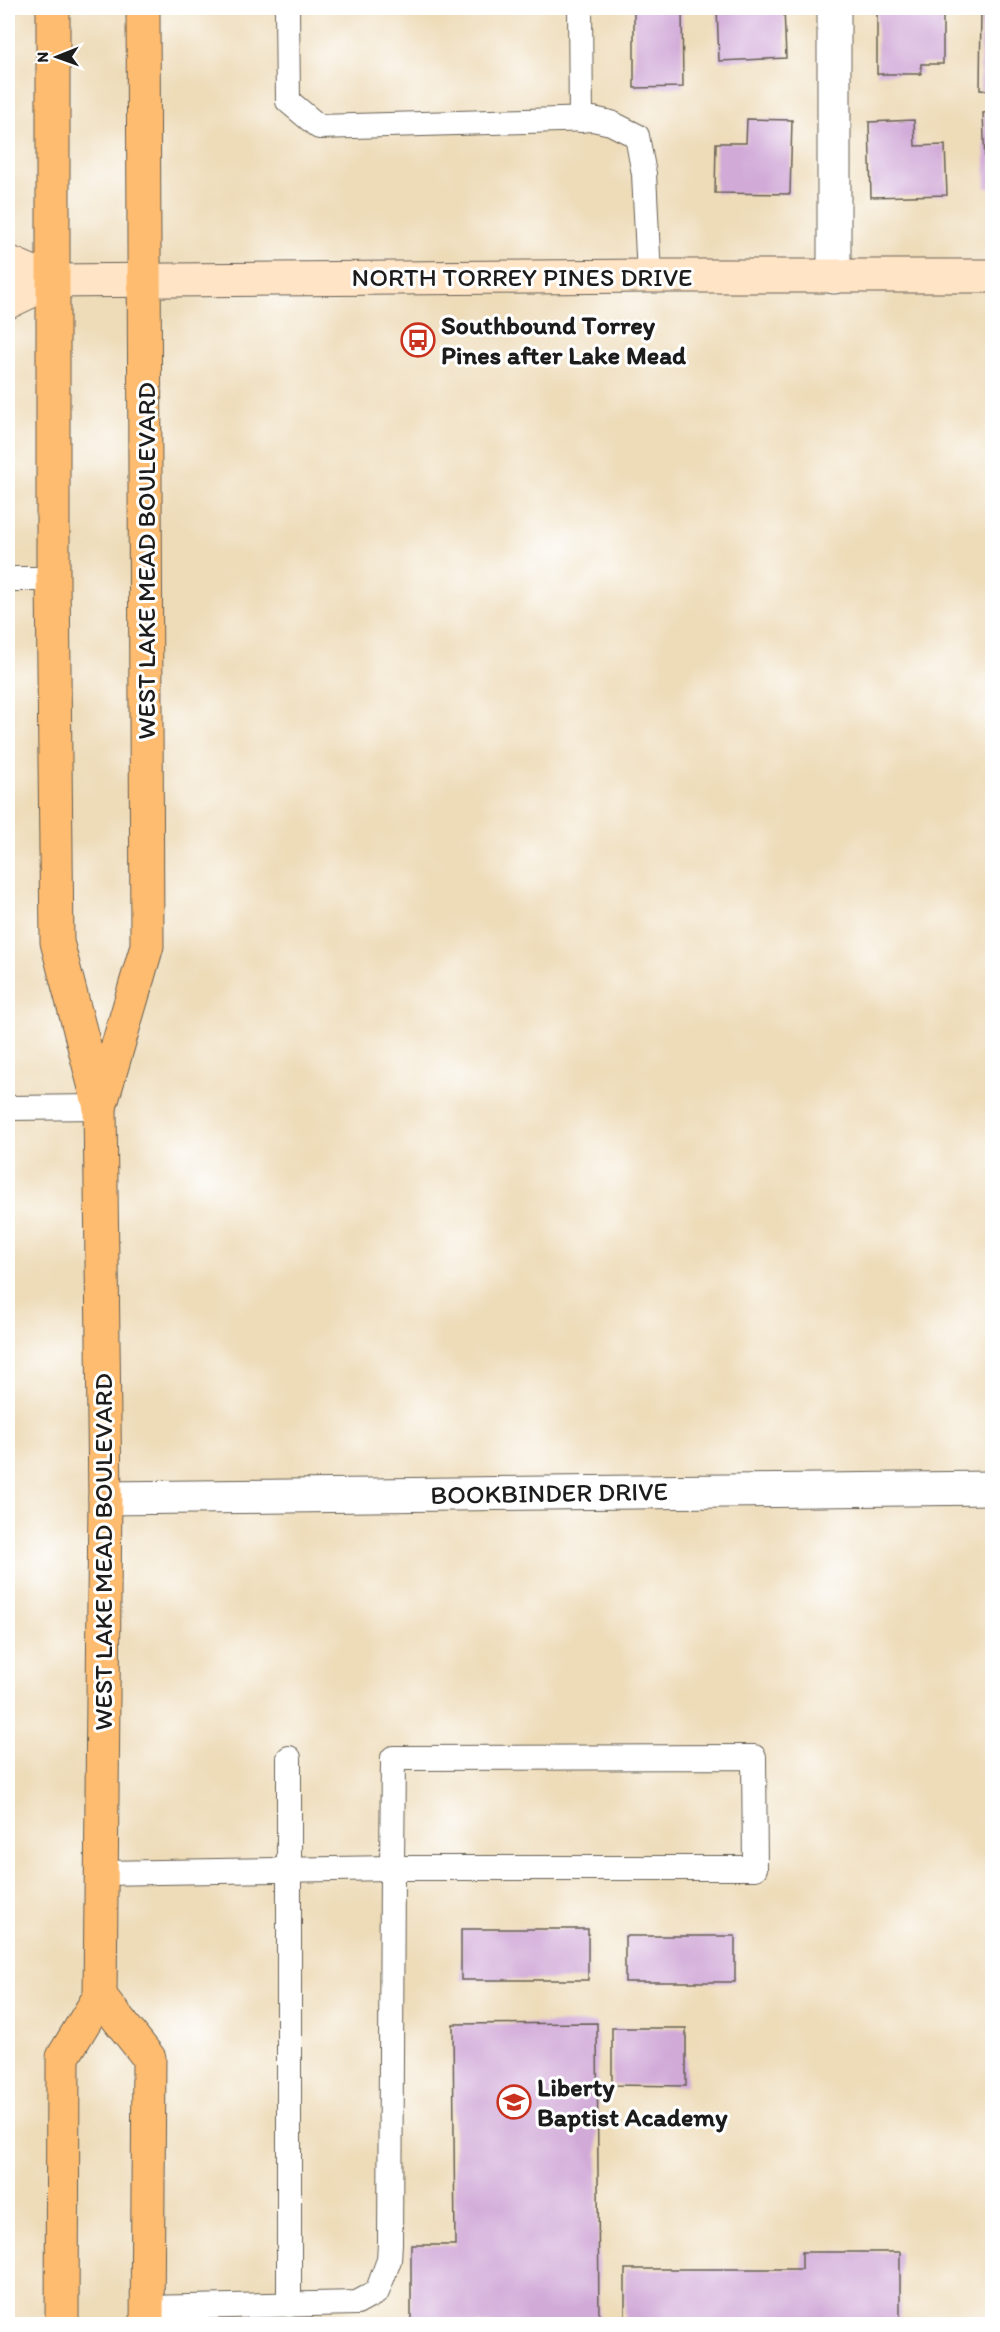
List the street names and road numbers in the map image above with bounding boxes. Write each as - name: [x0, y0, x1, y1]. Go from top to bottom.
- street label: NORTH TORREY PINES DRIVE: [352, 261, 692, 293]
- street label: WEST LAKE MEAD BOULEVARD: [130, 382, 162, 740]
- street label: WEST LAKE MEAD BOULEVARD: [87, 1373, 119, 1731]
- street label: BOOKBINDER DRIVE: [430, 1475, 668, 1511]

